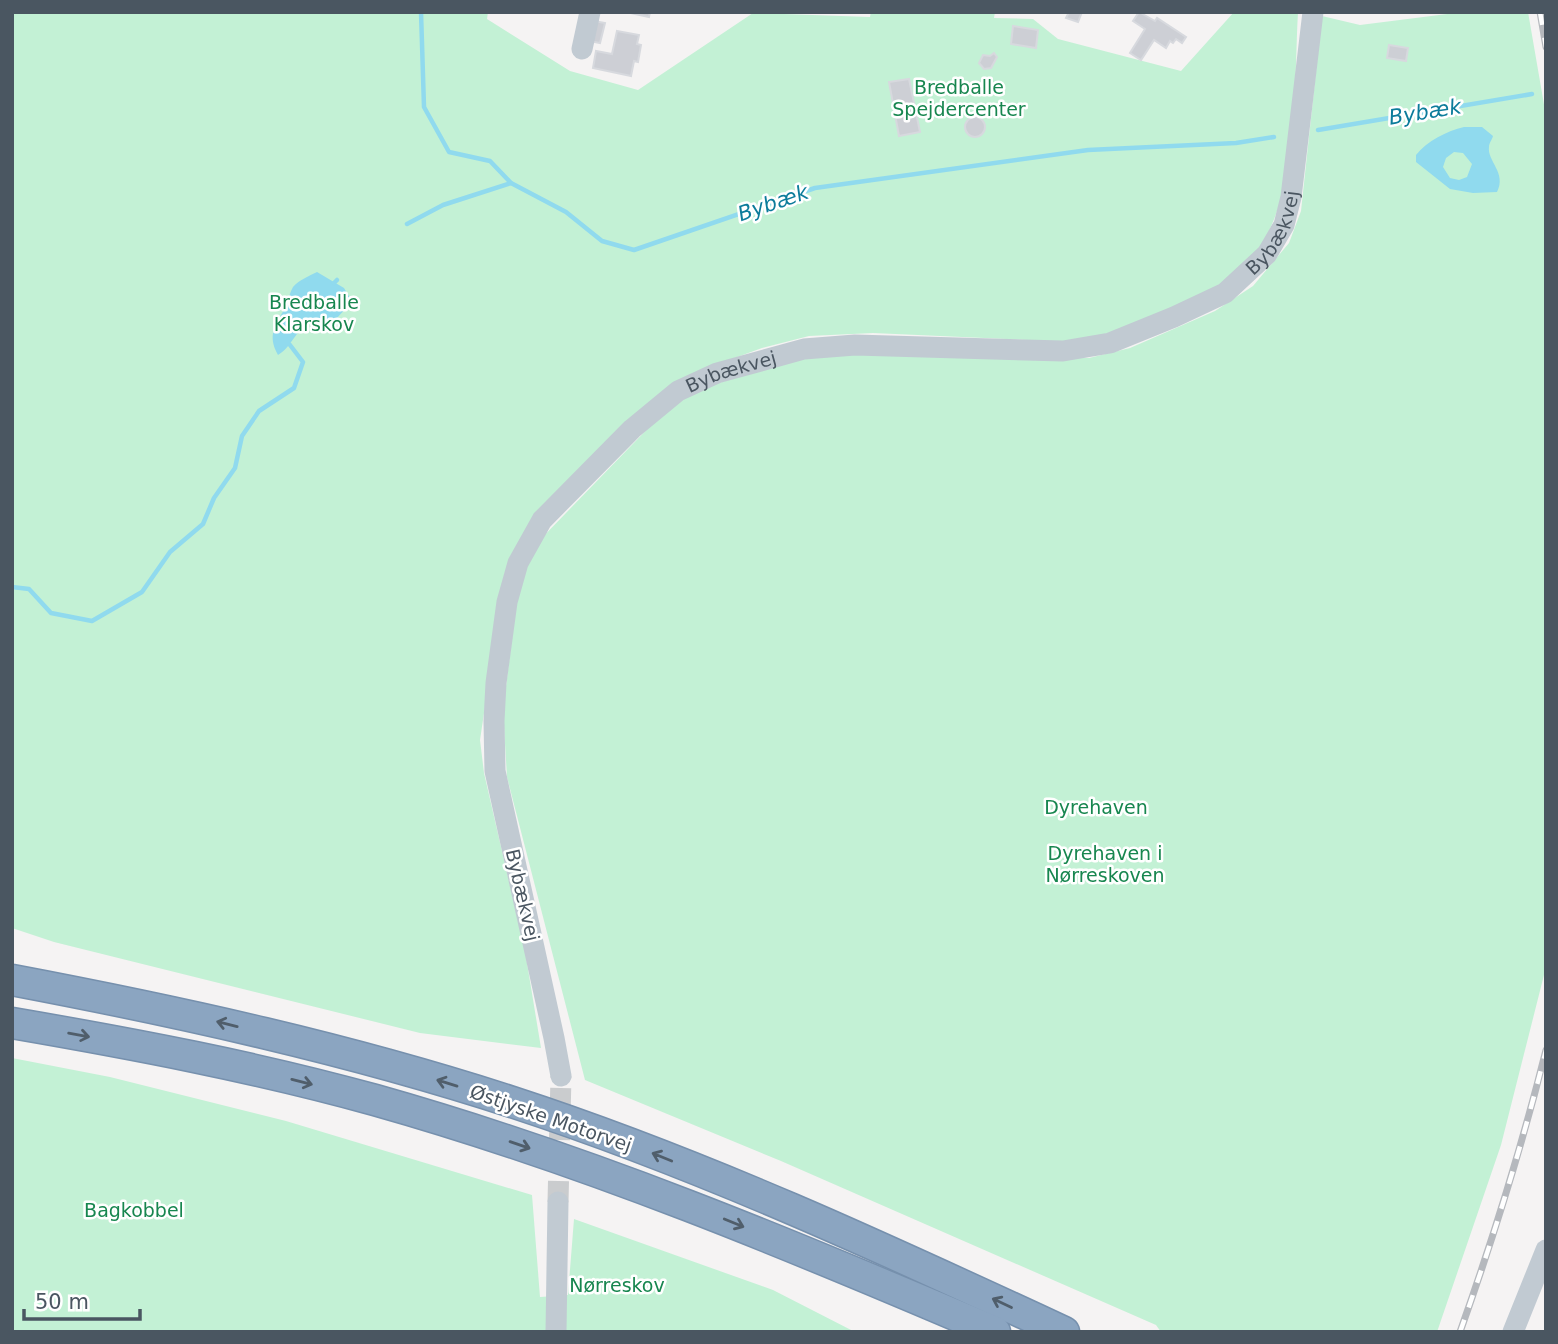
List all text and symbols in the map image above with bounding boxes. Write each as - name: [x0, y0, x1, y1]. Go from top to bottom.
- park label: Bredballe Spejdercenter: [892, 76, 1026, 120]
- water label: Bybæk: [1387, 94, 1464, 130]
- water label: Bybæk: [734, 179, 812, 226]
- street label: Bybækvej: [1241, 189, 1303, 279]
- park label: Bredballe Klarskov: [269, 291, 359, 335]
- street label: Bybækvej: [682, 346, 779, 397]
- park label: Dyrehaven: [1044, 796, 1148, 818]
- park label: Dyrehaven i Nørreskoven: [1045, 842, 1165, 886]
- street label: Bybækvej: [502, 847, 544, 943]
- one-way arrow: [217, 1017, 239, 1030]
- one-way arrow: [68, 1028, 90, 1042]
- one-way arrow: [437, 1075, 459, 1088]
- one-way arrow: [290, 1076, 313, 1090]
- street label: Østjyske Motorvej: [467, 1080, 635, 1156]
- one-way arrow: [509, 1140, 531, 1152]
- one-way arrow: [652, 1150, 674, 1163]
- park label: Bagkobbel: [84, 1199, 184, 1221]
- one-way arrow: [723, 1217, 745, 1230]
- park label: Nørreskov: [569, 1274, 665, 1296]
- scale bar: [24, 1278, 140, 1322]
- text: 50 m: [35, 1290, 89, 1314]
- one-way arrow: [992, 1296, 1014, 1309]

